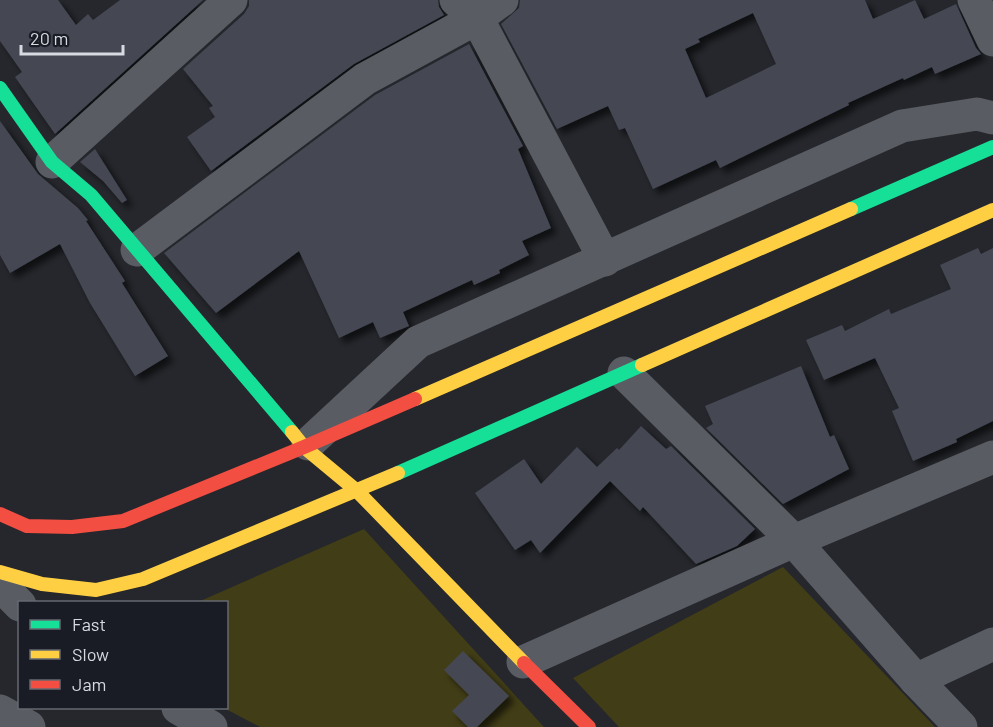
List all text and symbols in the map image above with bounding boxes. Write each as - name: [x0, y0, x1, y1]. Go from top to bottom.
- scale bar: [21, 18, 123, 56]
- text: 20 m: [30, 27, 68, 49]
- legend: [18, 601, 228, 709]
- text: Fast: [72, 613, 106, 635]
- text: Slow: [72, 643, 109, 665]
- text: Jam: [72, 673, 106, 695]

